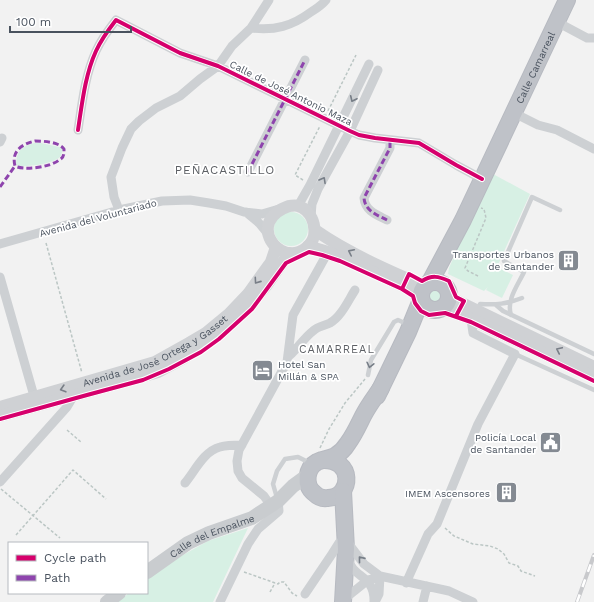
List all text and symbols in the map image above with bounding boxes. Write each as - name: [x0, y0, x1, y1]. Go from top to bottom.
- scale bar: [10, 8, 131, 34]
- text: 100 m: [16, 15, 51, 29]
- street label: Calle Camarreal: [513, 30, 557, 105]
- street label: Calle de José Antonio Maza: [228, 58, 354, 128]
- one-way arrow: [349, 95, 357, 102]
- district label: PEÑACASTILLO: [175, 163, 275, 177]
- one-way arrow: [319, 177, 326, 184]
- street label: Avenida del Voluntariado: [38, 197, 158, 239]
- building icon: Transportes Urbanos de Santander: [556, 247, 582, 273]
- one-way arrow: [348, 249, 355, 257]
- place label: Transportes Urbanos de Santander: [452, 249, 554, 272]
- one-way arrow: [255, 277, 262, 284]
- street label: Avenida de José Ortega y Gasset: [81, 312, 230, 388]
- district label: CAMARREAL: [299, 343, 375, 356]
- one-way arrow: [555, 347, 563, 355]
- hotel icon: Hotel San Millán & SPA: [249, 357, 275, 383]
- place label: Hotel San Millán & SPA: [278, 359, 339, 382]
- one-way arrow: [367, 361, 375, 368]
- one-way arrow: [59, 384, 66, 393]
- public building icon: Policía Local de Santander: [538, 430, 564, 456]
- place label: Policía Local de Santander: [470, 432, 536, 455]
- building icon: IMEM Ascensores: [493, 480, 519, 506]
- place label: IMEM Ascensores: [405, 488, 490, 499]
- street label: Calle del Empalme: [167, 512, 256, 560]
- legend: [8, 542, 148, 594]
- text: Cycle path: [44, 551, 106, 565]
- one-way arrow: [359, 557, 366, 564]
- text: Path: [44, 571, 70, 585]

